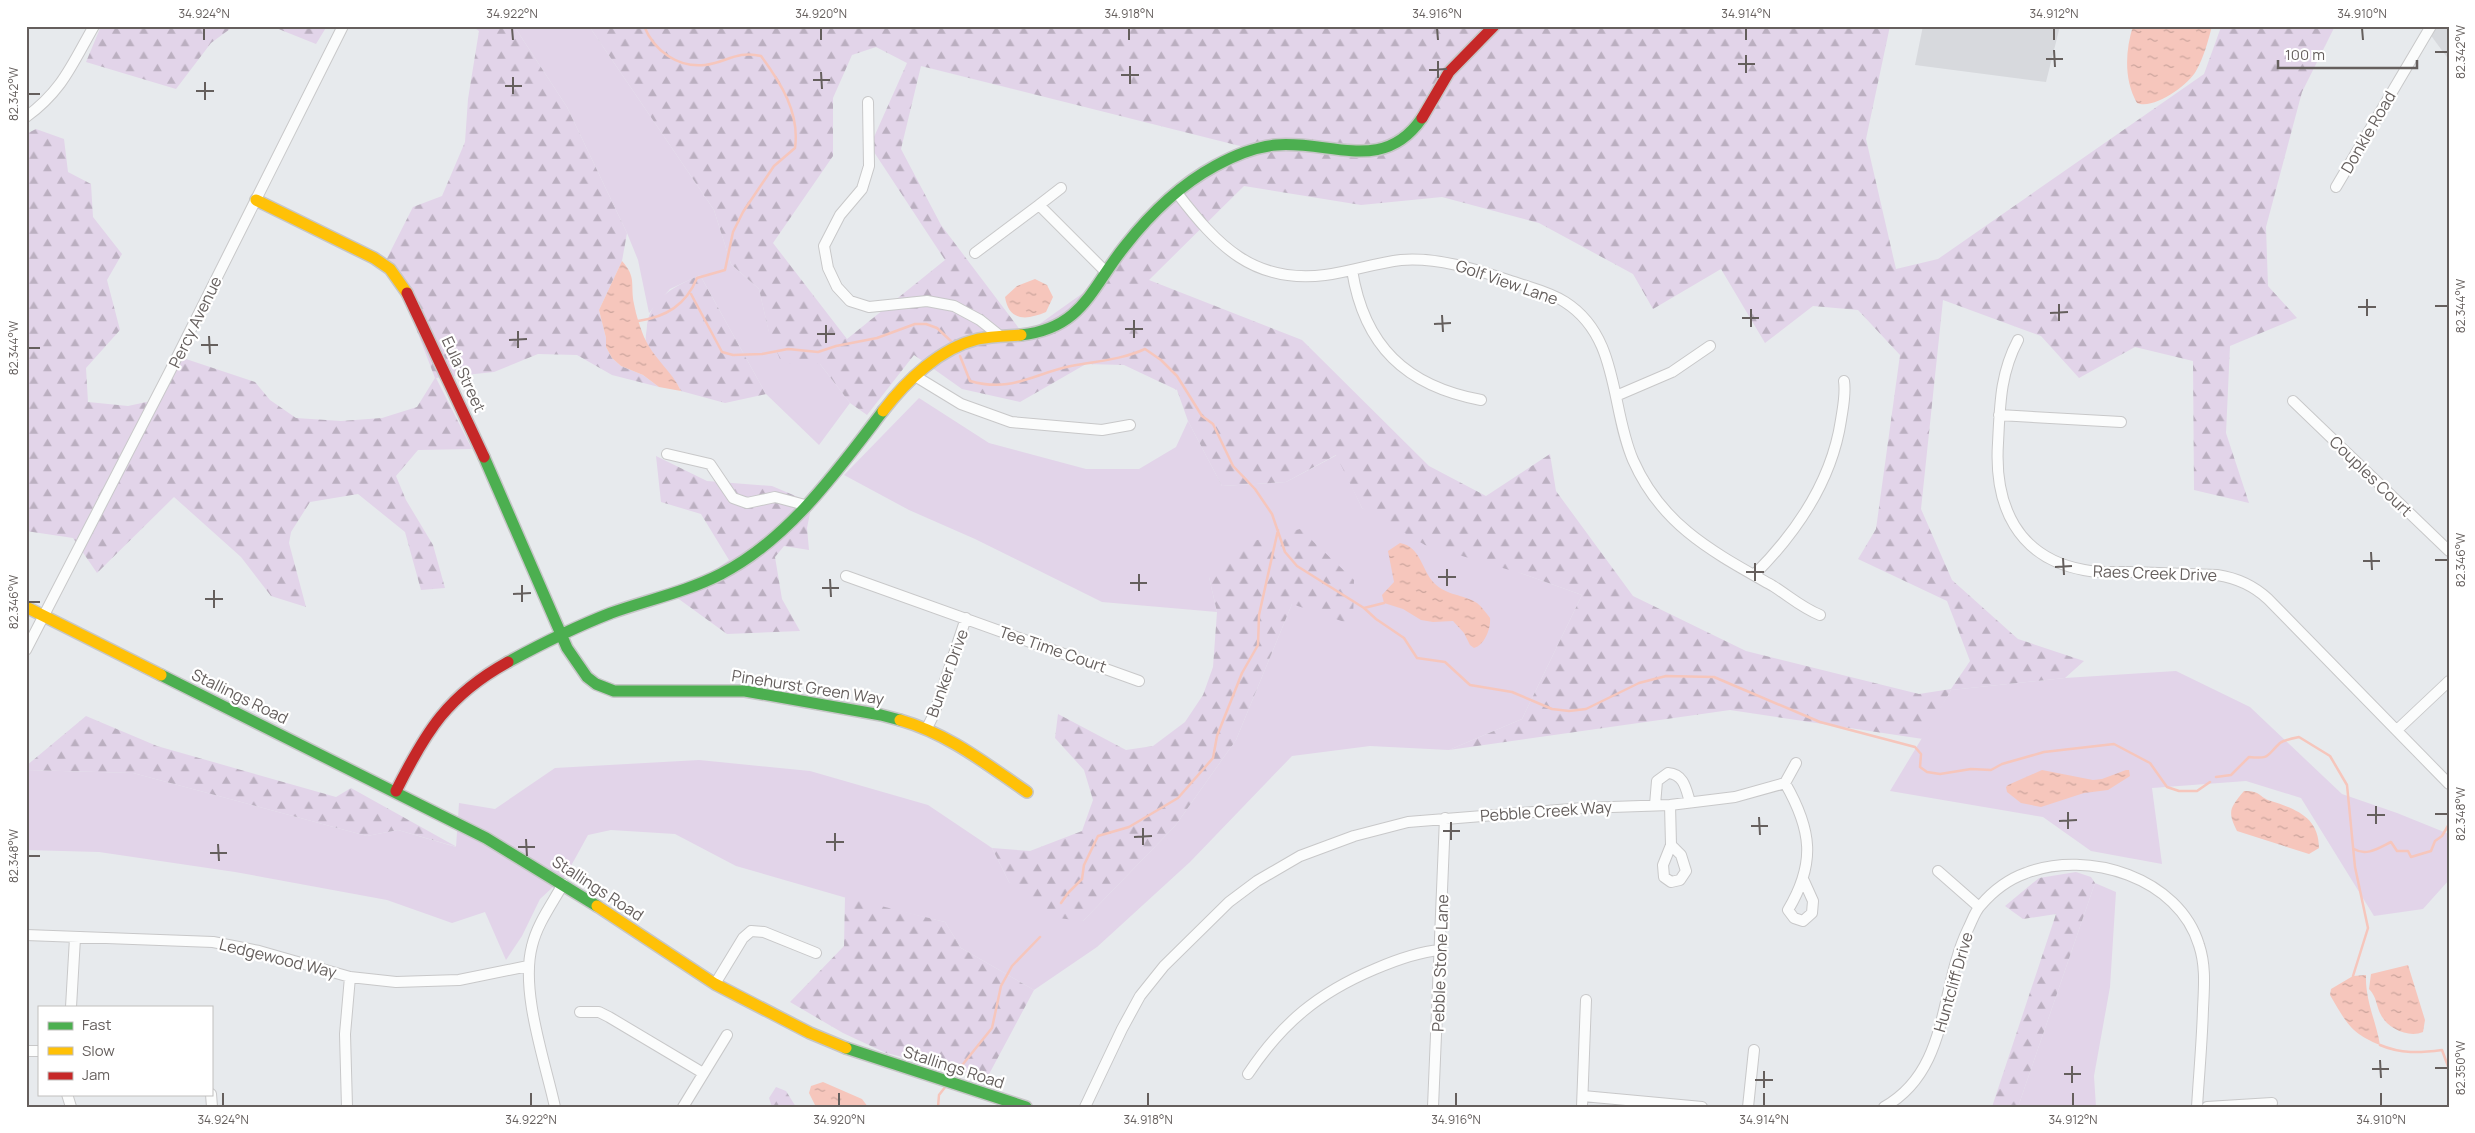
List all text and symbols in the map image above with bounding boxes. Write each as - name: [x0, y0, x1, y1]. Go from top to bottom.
- text: 34.924°N: [178, 5, 230, 22]
- text: 34.922°N: [486, 5, 538, 22]
- text: 34.920°N: [795, 5, 847, 22]
- text: 34.918°N: [1104, 5, 1154, 22]
- text: 34.916°N: [1412, 5, 1462, 22]
- text: 34.914°N: [1721, 5, 1771, 22]
- text: 34.912°N: [2029, 5, 2079, 22]
- text: 34.910°N: [2337, 5, 2387, 22]
- text: 82.342°W: [2452, 24, 2469, 79]
- scale bar: [2278, 38, 2416, 70]
- text: 100 m: [2285, 44, 2325, 65]
- text: 82.342°W: [5, 66, 22, 121]
- street label: Donkle Road: [2336, 87, 2400, 177]
- street label: Golf View Lane: [1453, 254, 1561, 310]
- street label: Percy Avenue: [163, 272, 227, 372]
- text: 82.344°W: [2452, 278, 2469, 333]
- text: 82.344°W: [5, 320, 22, 375]
- street label: Eula Street: [437, 332, 491, 416]
- street label: Couples Court: [2325, 431, 2417, 521]
- text: 82.346°W: [2452, 532, 2469, 587]
- street label: Raes Creek Drive: [2093, 560, 2217, 586]
- text: 82.346°W: [5, 574, 22, 629]
- street label: Tee Time Court: [996, 620, 1110, 678]
- street label: Bunker Drive: [921, 626, 973, 720]
- street label: Stallings Road: [188, 663, 292, 729]
- street label: Pinehurst Green Way: [730, 664, 886, 710]
- text: 82.348°W: [2452, 786, 2469, 841]
- street label: Pebble Creek Way: [1479, 795, 1613, 827]
- text: 82.348°W: [5, 828, 22, 883]
- street label: Stallings Road: [548, 850, 648, 926]
- street label: Pebble Stone Lane: [1427, 894, 1453, 1032]
- street label: Huntcliff Drive: [1928, 929, 1978, 1035]
- street label: Ledgewood Way: [217, 933, 340, 983]
- legend: [38, 1006, 212, 1096]
- text: Fast: [82, 1014, 111, 1035]
- text: Slow: [82, 1040, 115, 1061]
- street label: Stallings Road: [901, 1040, 1007, 1094]
- text: 82.350°W: [2452, 1040, 2469, 1095]
- text: Jam: [82, 1064, 110, 1085]
- text: 34.924°N: [197, 1111, 249, 1128]
- text: 34.922°N: [505, 1111, 557, 1128]
- text: 34.920°N: [813, 1111, 865, 1128]
- text: 34.918°N: [1123, 1111, 1173, 1128]
- text: 34.916°N: [1431, 1111, 1481, 1128]
- text: 34.914°N: [1739, 1111, 1789, 1128]
- text: 34.912°N: [2048, 1111, 2098, 1128]
- text: 34.910°N: [2356, 1111, 2406, 1128]

